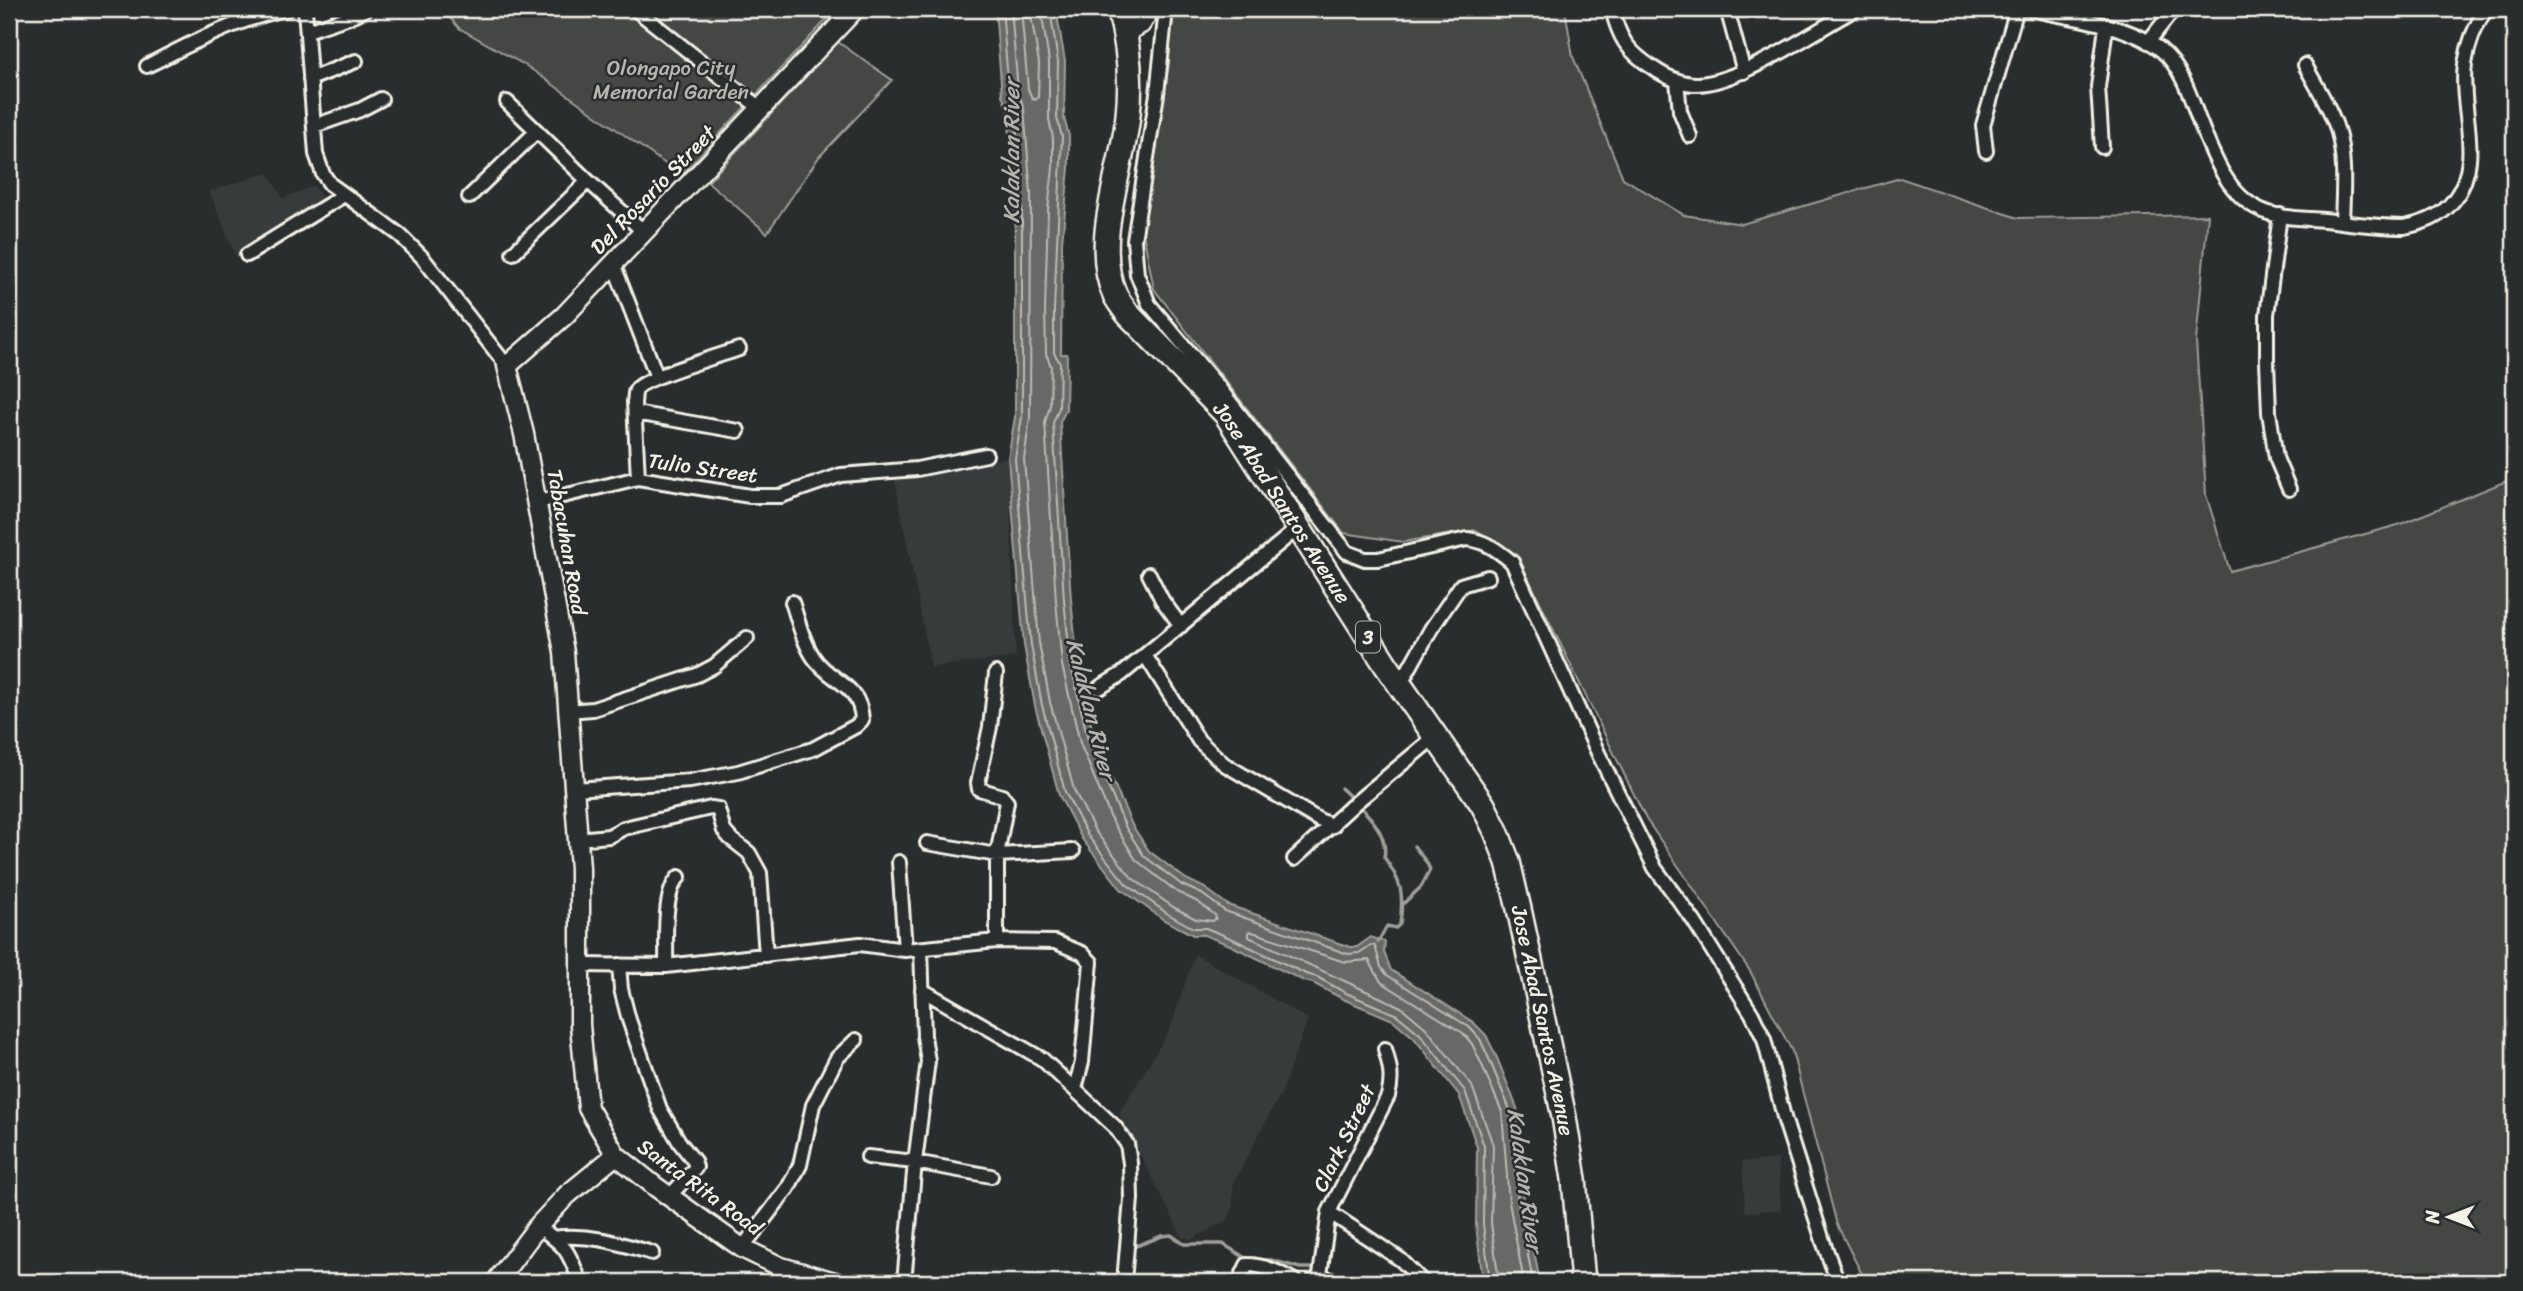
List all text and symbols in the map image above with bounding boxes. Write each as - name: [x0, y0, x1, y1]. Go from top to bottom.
- park label: Olongapo City Memorial Garden: [593, 49, 749, 111]
- water label: Kalaklan River: [991, 75, 1032, 223]
- street label: Del Rosario Street: [581, 115, 727, 264]
- street label: Jose Abad Santos Avenue: [1203, 391, 1362, 612]
- street label: Tulio Street: [646, 442, 760, 494]
- street label: Tabacuhan Road: [535, 466, 599, 620]
- road number: 3: [1356, 622, 1380, 652]
- water label: Kalaklan River: [1054, 634, 1129, 788]
- street label: Jose Abad Santos Avenue: [1500, 901, 1586, 1139]
- street label: Clark Street: [1302, 1076, 1387, 1198]
- water label: Kalaklan River: [1495, 1106, 1556, 1258]
- street label: Santa Rita Road: [629, 1128, 773, 1247]
- north arrow: [2414, 1182, 2484, 1252]
- text: N: [2416, 1210, 2449, 1225]

